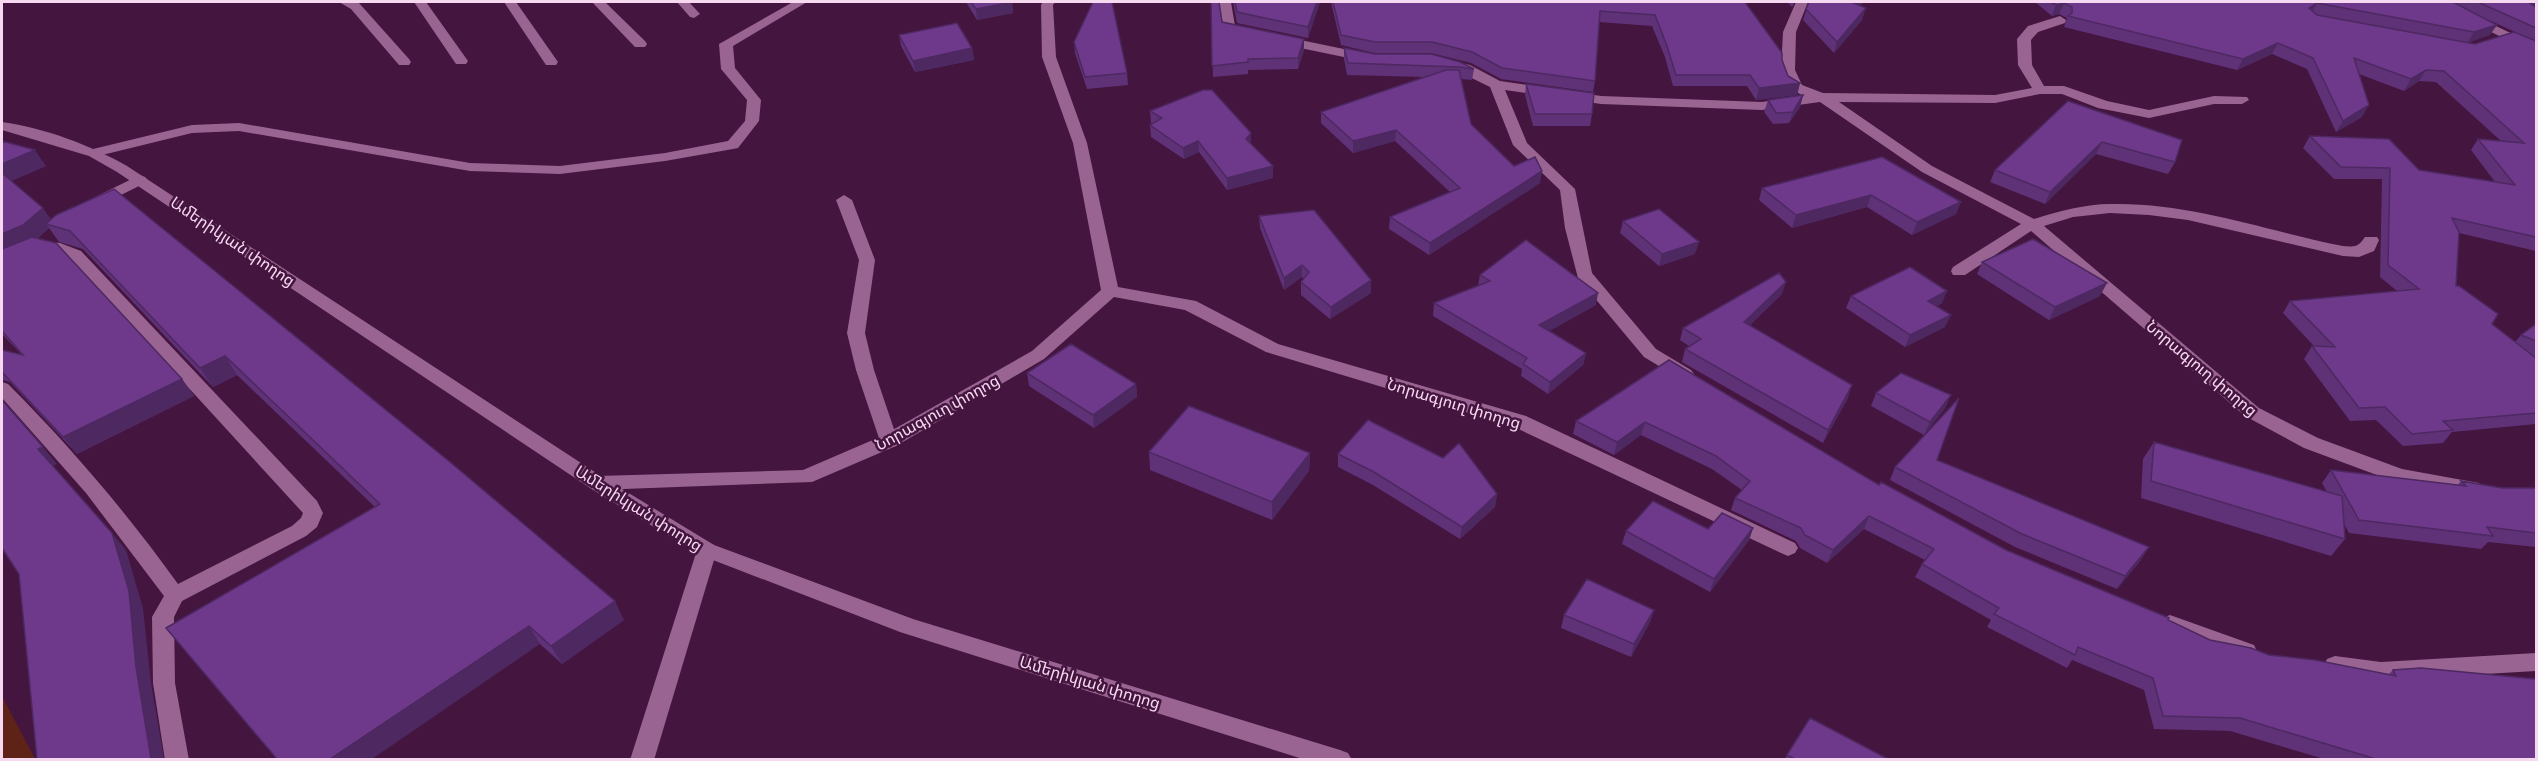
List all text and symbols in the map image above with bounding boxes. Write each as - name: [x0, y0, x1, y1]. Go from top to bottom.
- street label: Ամերիկյան փողոց: [167, 192, 299, 290]
- street label: Նորագյուղ փողոց: [2142, 316, 2262, 420]
- street label: Նորագյուղ փողոց: [871, 370, 1003, 454]
- street label: Նորագյուղ փողոց: [1385, 373, 1523, 433]
- street label: Ամերիկյան փողոց: [572, 461, 706, 555]
- street label: Ամերիկյան փողոց: [1017, 651, 1163, 713]

